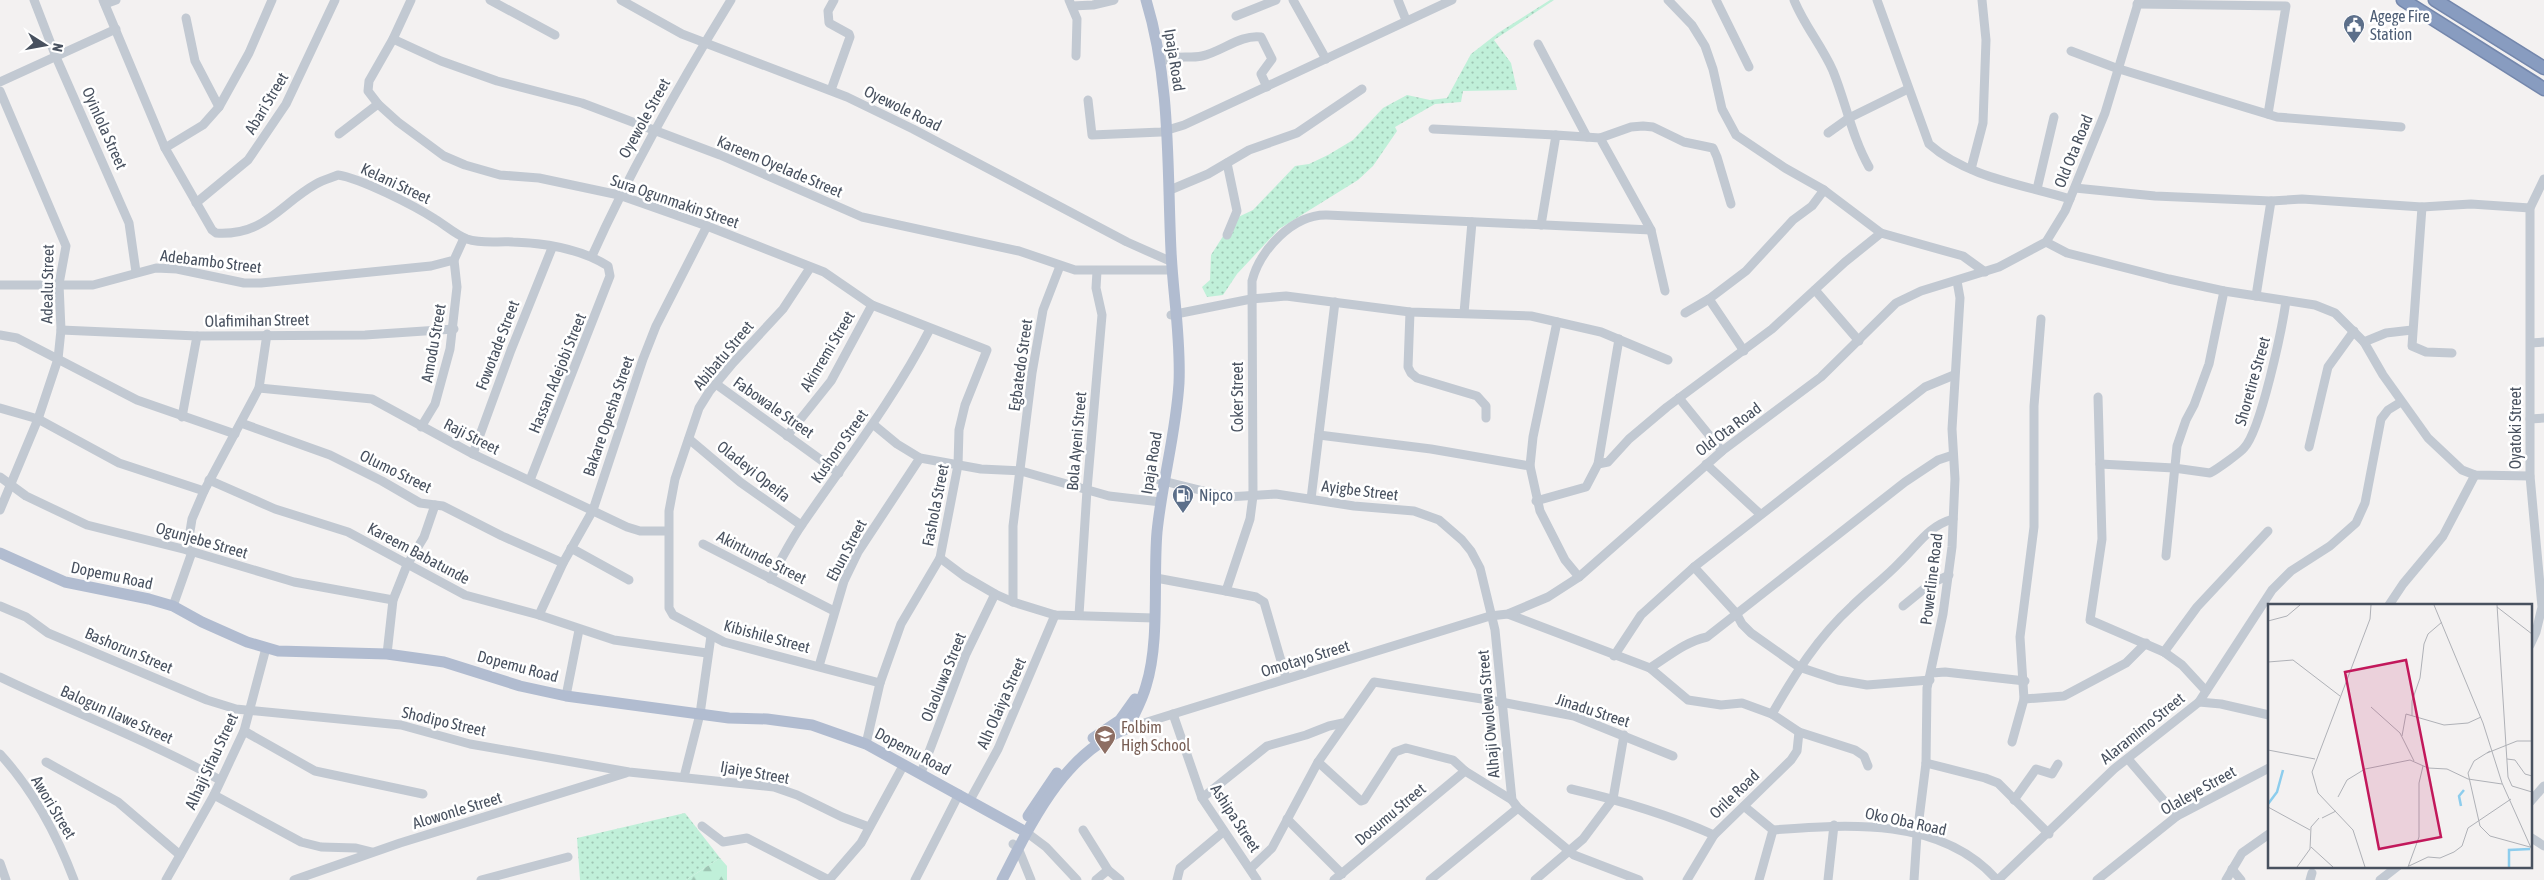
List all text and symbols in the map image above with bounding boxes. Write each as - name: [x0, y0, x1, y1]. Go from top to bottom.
- place label: Agege Fire Station: [2370, 7, 2430, 43]
- public building icon: Agege Fire Station: [2342, 13, 2366, 44]
- north arrow: [20, 20, 70, 70]
- street label: Ipaja Road: [1160, 27, 1189, 93]
- text: N: [49, 42, 66, 53]
- street label: Abari Street: [241, 69, 292, 137]
- street label: Oyewole Street: [615, 75, 674, 162]
- street label: Oyewole Road: [861, 82, 945, 135]
- street label: Oyinlola Street: [78, 84, 131, 173]
- street label: Old Ota Road: [2050, 112, 2096, 190]
- street label: Kareem Oyelade Street: [714, 131, 846, 202]
- street label: Kelani Street: [358, 159, 434, 207]
- street label: Sura Ogunmakin Street: [608, 171, 742, 232]
- street label: Adealu Street: [37, 244, 57, 324]
- street label: Adebambo Street: [159, 246, 263, 276]
- street label: Fowotade Street: [472, 297, 522, 392]
- street label: Amodu Street: [417, 302, 449, 384]
- street label: Akinremi Street: [796, 307, 858, 394]
- street label: Olafimihan Street: [205, 310, 310, 330]
- street label: Hassan Adejobi Street: [525, 310, 590, 436]
- street label: Abibatu Street: [689, 317, 757, 393]
- street label: Egbatedo Street: [1005, 317, 1036, 412]
- street label: Shoretire Street: [2231, 334, 2273, 427]
- street label: Bakare Opesha Street: [579, 353, 638, 479]
- street label: Coker Street: [1228, 361, 1246, 432]
- street label: Fabowale Street: [730, 373, 818, 442]
- street label: Oyatoki Street: [2506, 386, 2525, 469]
- street label: Bola Ayeni Street: [1063, 390, 1090, 491]
- street label: Old Ota Road: [1692, 399, 1764, 459]
- street label: Kushoro Street: [807, 405, 871, 486]
- street label: Raji Street: [441, 414, 503, 459]
- street label: Ipaja Road: [1137, 430, 1166, 496]
- street label: Oladeyi Opeifa: [713, 437, 794, 506]
- street label: Olumo Street: [357, 446, 435, 496]
- street label: Fashola Street: [918, 462, 952, 548]
- street label: Ayigbe Street: [1320, 476, 1400, 505]
- fuel station icon: Nipco: [1171, 483, 1195, 514]
- place label: Nipco: [1199, 486, 1233, 505]
- street label: Ebun Street: [822, 516, 870, 584]
- street label: Ogunjebe Street: [154, 518, 250, 563]
- street label: Kareem Babatunde: [365, 519, 473, 587]
- street label: Akintunde Street: [714, 527, 810, 587]
- street label: Powerline Road: [1916, 532, 1946, 626]
- street label: Dopemu Road: [69, 558, 155, 593]
- inset map: [2268, 604, 2532, 868]
- street label: Kibishile Street: [722, 616, 812, 656]
- street label: Bashorun Street: [82, 623, 176, 677]
- street label: Olaoluwa Street: [917, 629, 969, 724]
- street label: Omotayo Street: [1259, 636, 1352, 681]
- street label: Dopemu Road: [475, 647, 561, 686]
- street label: Alhaji Owolewa Street: [1473, 649, 1504, 779]
- street label: Alh Olaiya Street: [973, 654, 1030, 752]
- street label: Balogun Ilawe Street: [58, 681, 176, 748]
- street label: Alaramimo Street: [2096, 688, 2188, 767]
- street label: Jinadu Street: [1554, 690, 1633, 731]
- street label: Shodipo Street: [400, 703, 488, 740]
- street label: Alhaji Sifau Street: [181, 710, 242, 812]
- place label: Folbim High School: [1121, 718, 1191, 755]
- street label: Dopemu Road: [872, 723, 954, 779]
- school or university icon: Folbim High School: [1093, 724, 1117, 755]
- street label: Ijaiye Street: [719, 757, 791, 788]
- street label: Olaleye Street: [2157, 762, 2240, 819]
- street label: Orile Road: [1706, 766, 1762, 822]
- street label: Awori Street: [28, 772, 80, 842]
- street label: Dosumu Street: [1351, 779, 1429, 849]
- street label: Ashipa Street: [1207, 781, 1265, 856]
- street label: Alowonle Street: [410, 788, 504, 832]
- street label: Oko Oba Road: [1864, 804, 1948, 838]

